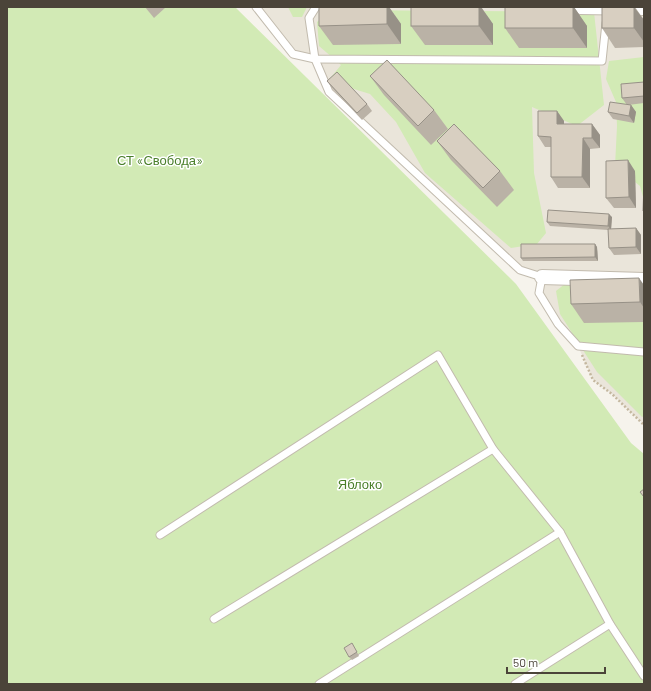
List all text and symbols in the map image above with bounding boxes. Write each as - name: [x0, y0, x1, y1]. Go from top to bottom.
- park label: СТ «Свобода»: [117, 152, 203, 168]
- park label: Яблоко: [338, 476, 382, 492]
- scale bar: [507, 649, 605, 675]
- text: 50 m: [513, 655, 538, 669]

